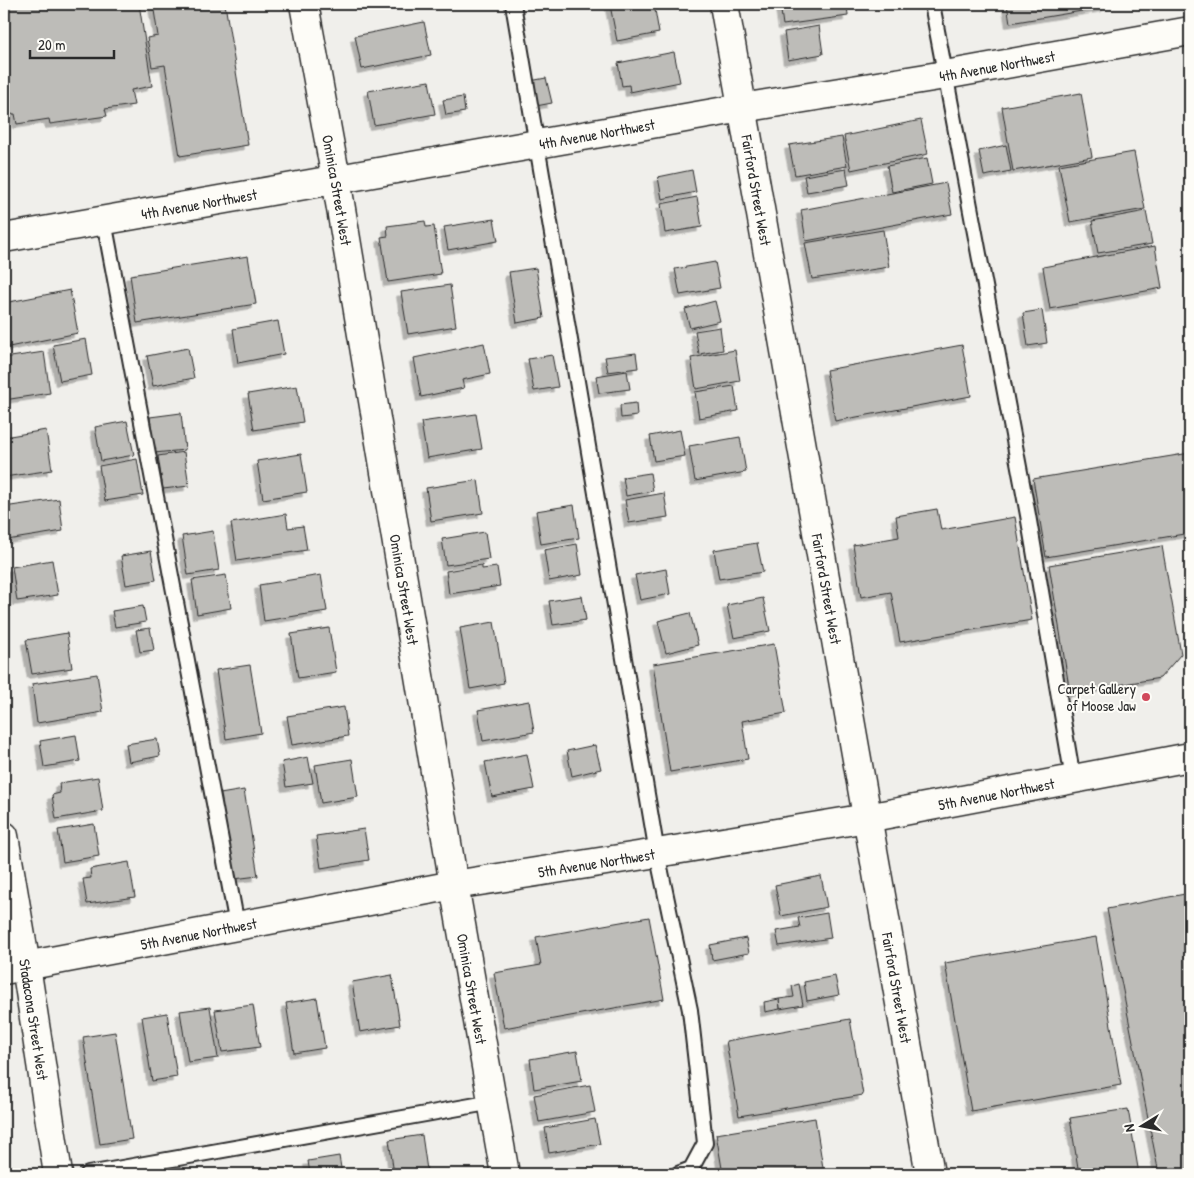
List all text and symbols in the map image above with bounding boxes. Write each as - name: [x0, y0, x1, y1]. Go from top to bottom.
- scale bar: [30, 28, 114, 60]
- text: 20 m: [38, 34, 65, 55]
- street label: 4th Avenue Northwest: [938, 45, 1058, 86]
- street label: 4th Avenue Northwest: [537, 113, 657, 154]
- street label: Fairford Street West: [737, 132, 777, 248]
- street label: Ominica Street West: [318, 133, 358, 248]
- street label: 4th Avenue Northwest: [139, 183, 259, 224]
- street label: Fairford Street West: [807, 531, 847, 647]
- street label: Ominica Street West: [385, 533, 424, 647]
- place label: Carpet Gallery of Moose Jaw: [1057, 678, 1136, 716]
- marker: Carpet Gallery of Moose Jaw: [1140, 691, 1152, 703]
- street label: 5th Avenue Northwest: [936, 772, 1057, 815]
- street label: 5th Avenue Northwest: [536, 843, 657, 882]
- street label: 5th Avenue Northwest: [139, 912, 259, 955]
- street label: Fairford Street West: [877, 930, 917, 1046]
- street label: Ominica Street West: [452, 932, 493, 1046]
- street label: Stadacona Street West: [14, 957, 54, 1082]
- north arrow: [1116, 1100, 1166, 1150]
- text: N: [1119, 1122, 1139, 1134]

